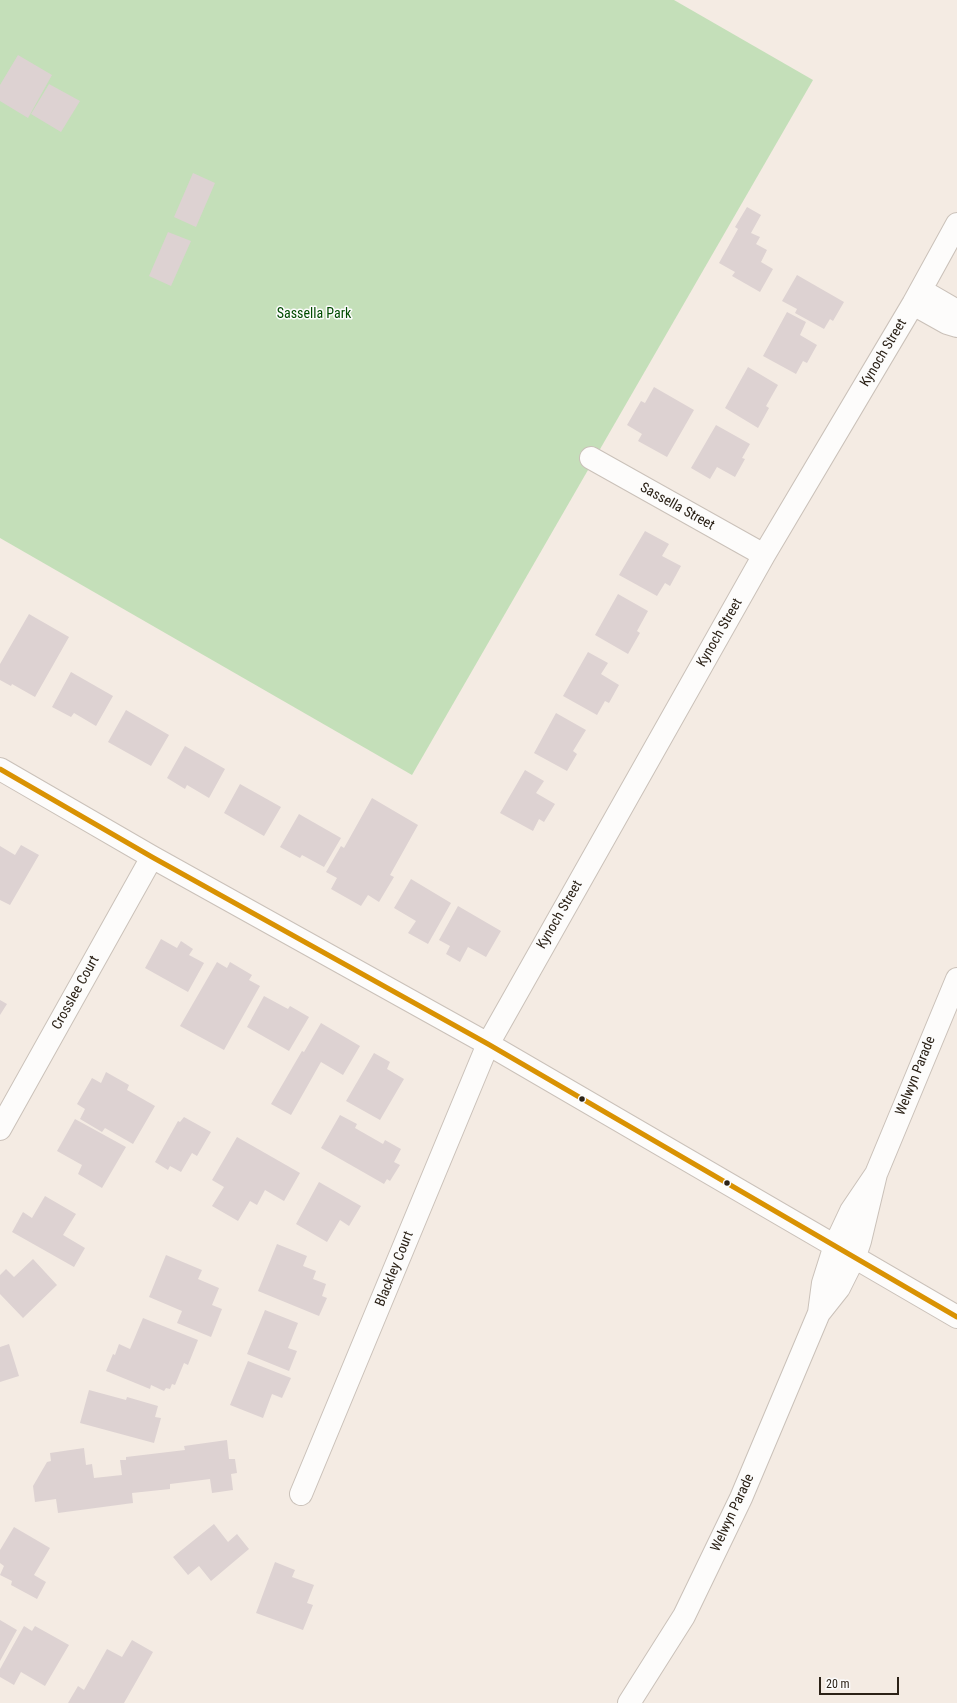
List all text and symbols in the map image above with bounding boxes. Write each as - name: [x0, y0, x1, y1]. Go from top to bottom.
- park label: Sassella Park: [277, 306, 351, 322]
- street label: Kynoch Street: [857, 316, 911, 390]
- street label: Sassella Street: [637, 480, 717, 534]
- street label: Kynoch Street: [694, 596, 746, 670]
- street label: Kynoch Street: [534, 878, 586, 952]
- street label: Crosslee Court: [49, 953, 103, 1033]
- street label: Welwyn Parade: [893, 1034, 939, 1118]
- unlabelled marker: [577, 1094, 587, 1104]
- unlabelled marker: [722, 1178, 732, 1188]
- street label: Blackley Court: [372, 1229, 418, 1309]
- street label: Welwyn Parade: [708, 1471, 758, 1555]
- scale bar: [821, 1669, 901, 1695]
- text: 20 m: [826, 1677, 850, 1691]

